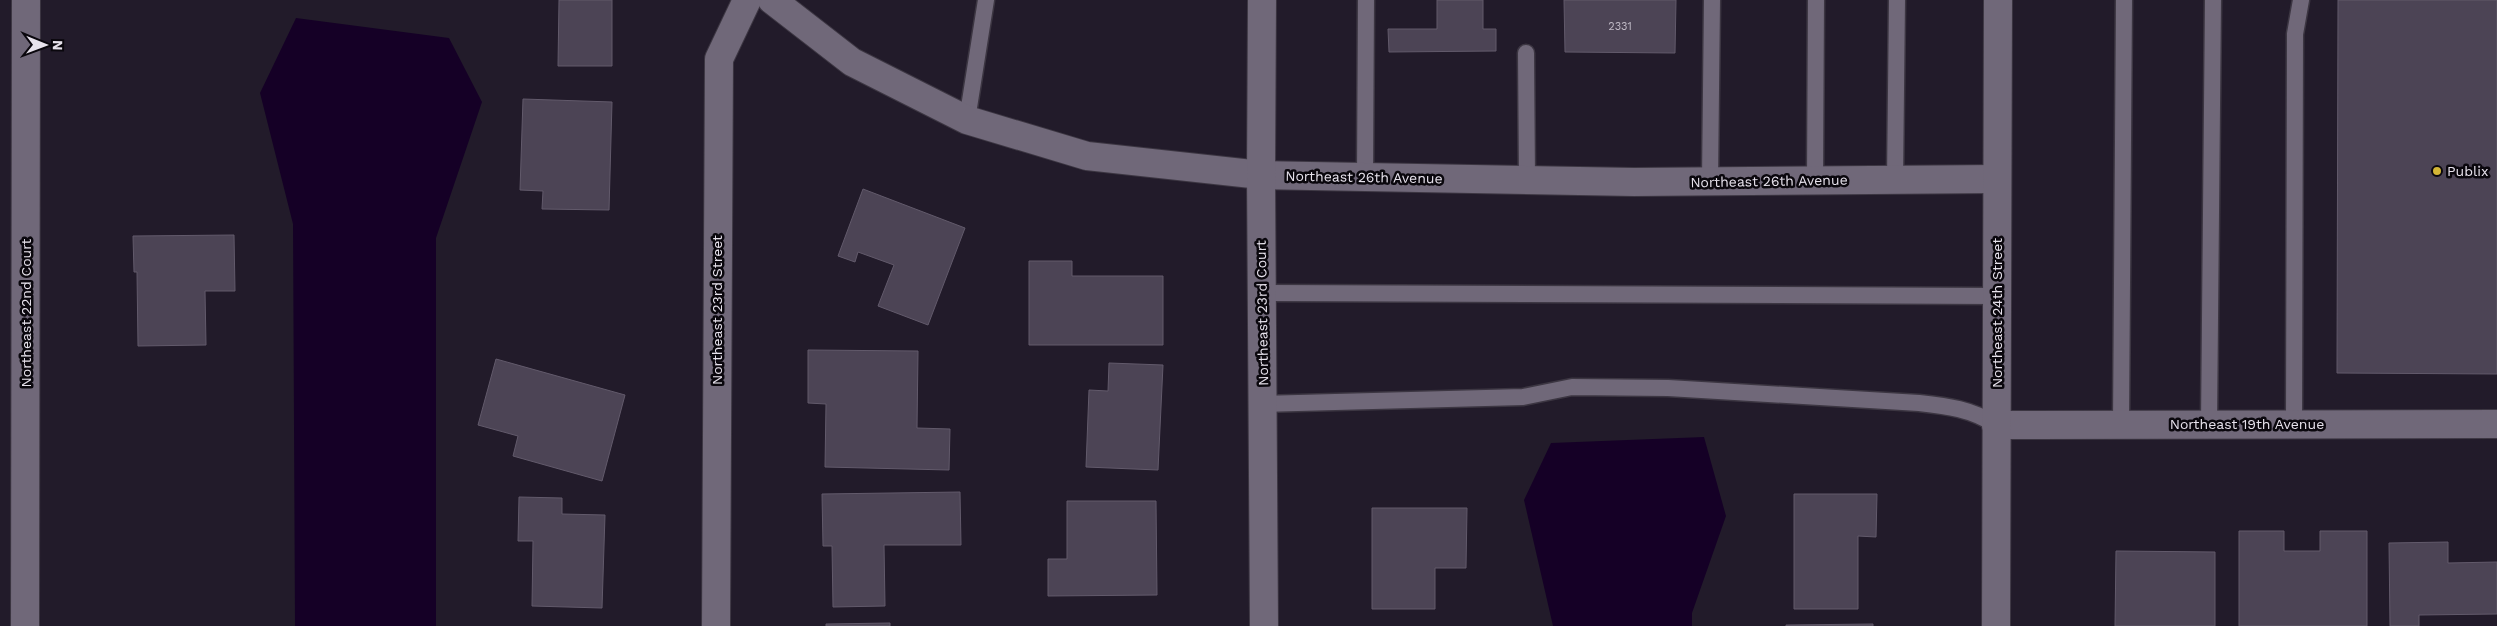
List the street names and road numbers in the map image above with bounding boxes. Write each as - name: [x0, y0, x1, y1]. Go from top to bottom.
- street label: Northeast 26th Avenue: [1285, 168, 1443, 186]
- street label: Northeast 26th Avenue: [1690, 172, 1848, 190]
- street label: Northeast 23rd Street: [709, 235, 725, 385]
- street label: Northeast 22nd Court: [18, 238, 34, 387]
- street label: Northeast 24th Street: [1989, 238, 2005, 388]
- street label: Northeast 23rd Court: [1253, 240, 1271, 386]
- street label: Northeast 19th Avenue: [2170, 416, 2324, 432]

